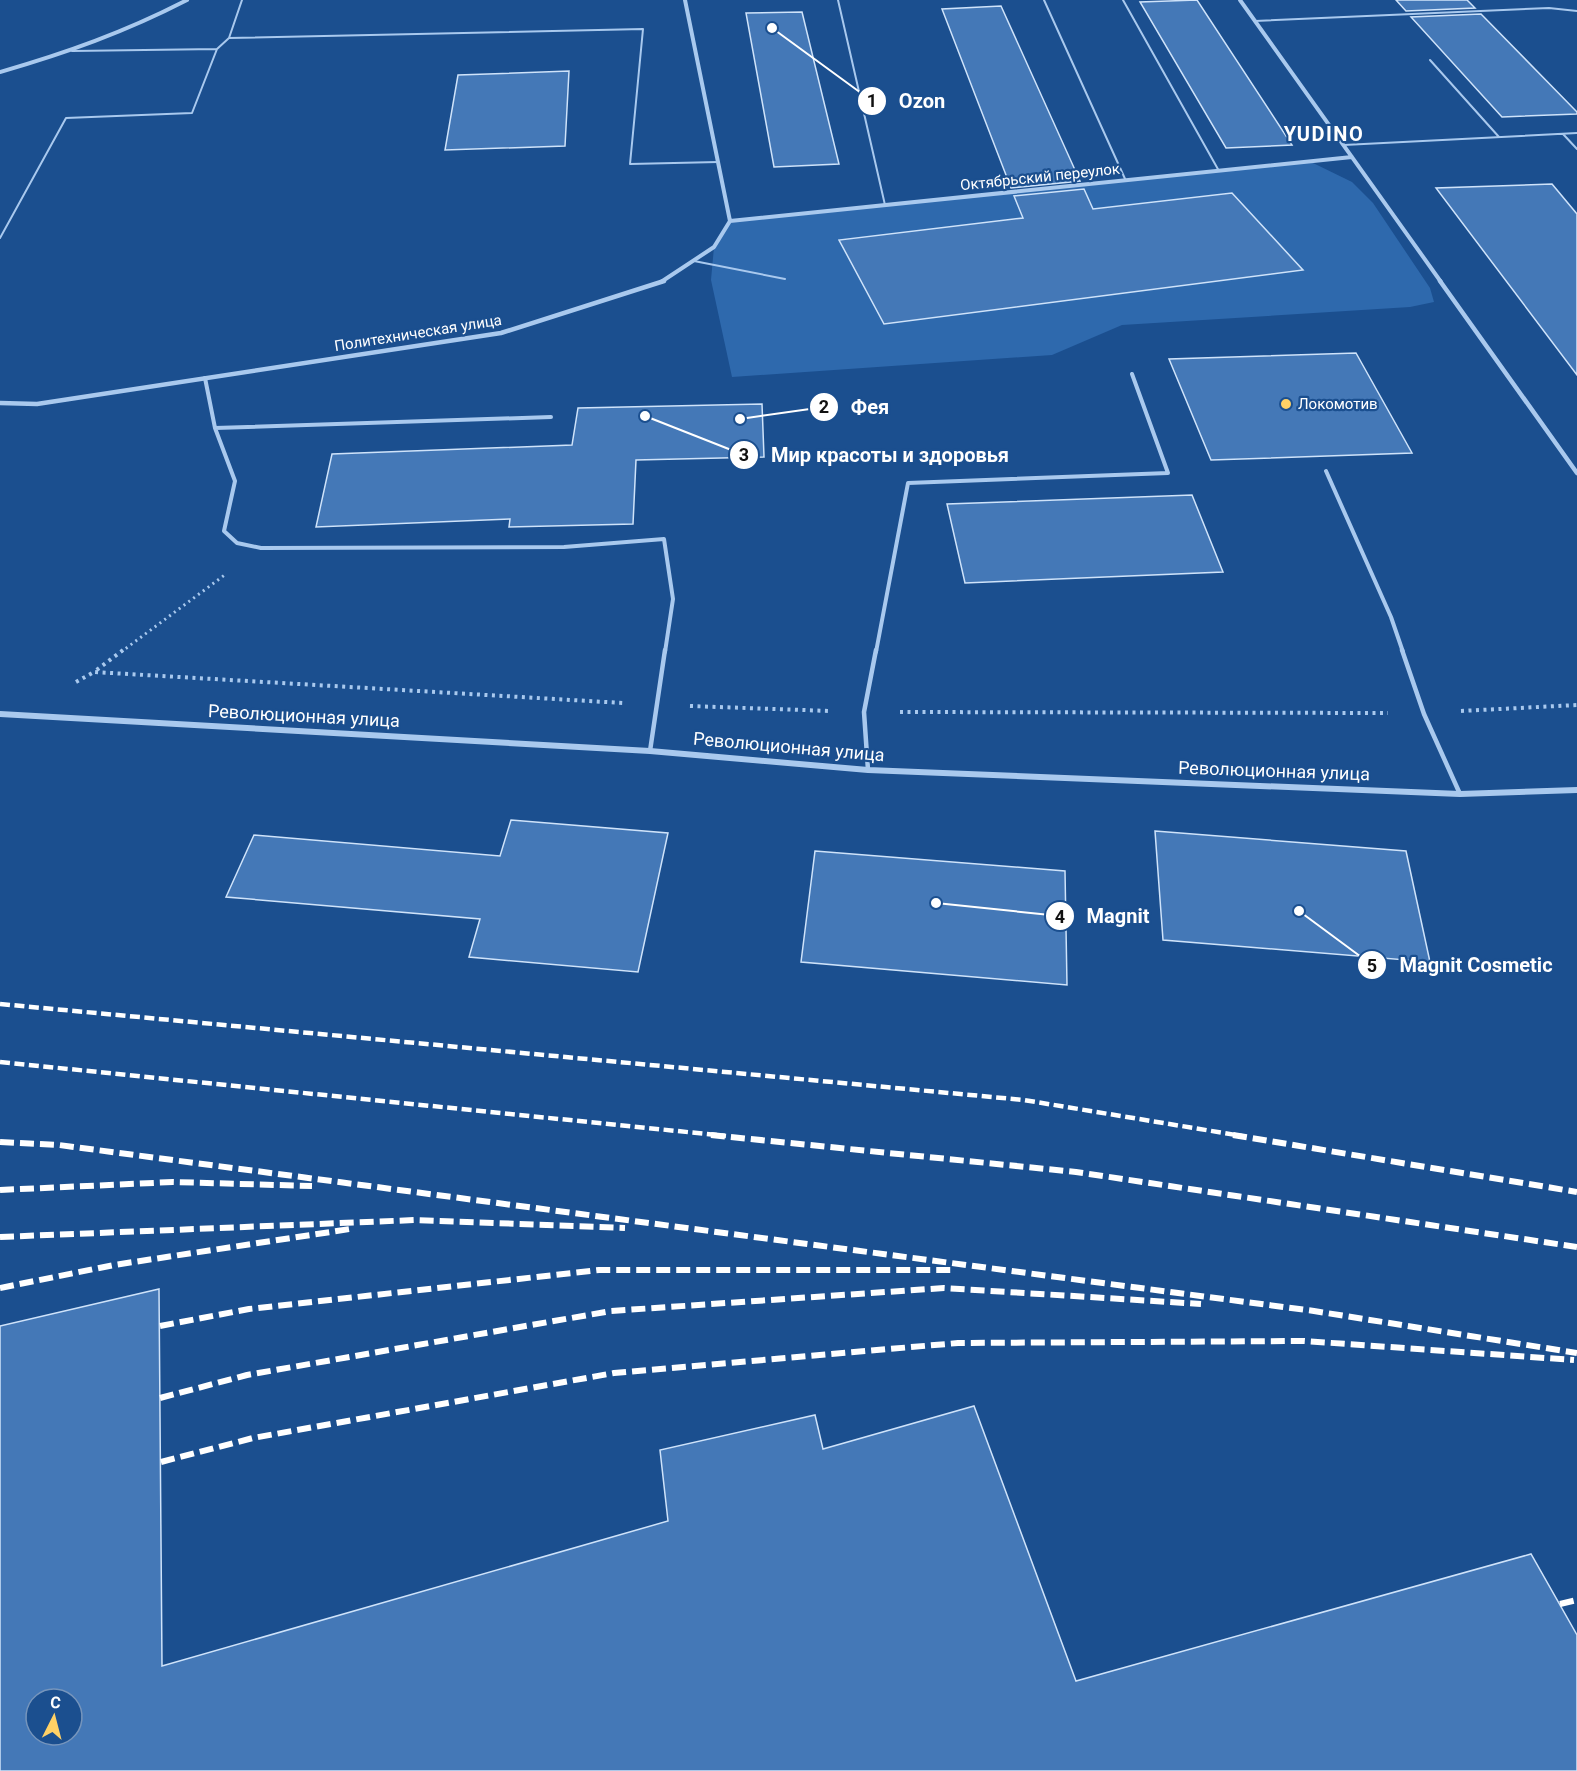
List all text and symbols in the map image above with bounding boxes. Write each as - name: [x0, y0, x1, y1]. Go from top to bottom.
- callout: Ozon: [857, 82, 957, 120]
- text: Ozon: [899, 89, 945, 113]
- text: 1: [867, 90, 877, 111]
- district label: YUDINO: [1284, 122, 1364, 146]
- street label: Октябрьский переулок: [959, 160, 1121, 194]
- street label: Политехническая улица: [333, 311, 503, 355]
- callout: Фея: [809, 388, 901, 426]
- text: Фея: [851, 395, 889, 419]
- place label: Локомотив: [1298, 395, 1378, 413]
- text: 2: [819, 396, 829, 417]
- marker: Локомотив: [1279, 397, 1293, 411]
- callout: Мир красоты и здоровья: [729, 436, 1021, 474]
- text: Мир красоты и здоровья: [771, 443, 1009, 467]
- text: 3: [739, 444, 749, 465]
- street label: Революционная улица: [208, 700, 400, 731]
- street label: Революционная улица: [693, 728, 886, 765]
- street label: Революционная улица: [1178, 757, 1370, 784]
- callout: Magnit: [1045, 897, 1162, 935]
- text: Magnit: [1087, 904, 1150, 928]
- text: 4: [1055, 906, 1065, 927]
- callout: Magnit Cosmetic: [1357, 946, 1564, 984]
- text: Magnit Cosmetic: [1399, 953, 1553, 977]
- text: 5: [1367, 955, 1377, 976]
- north arrow: [24, 1687, 84, 1747]
- text: С: [49, 1693, 62, 1713]

